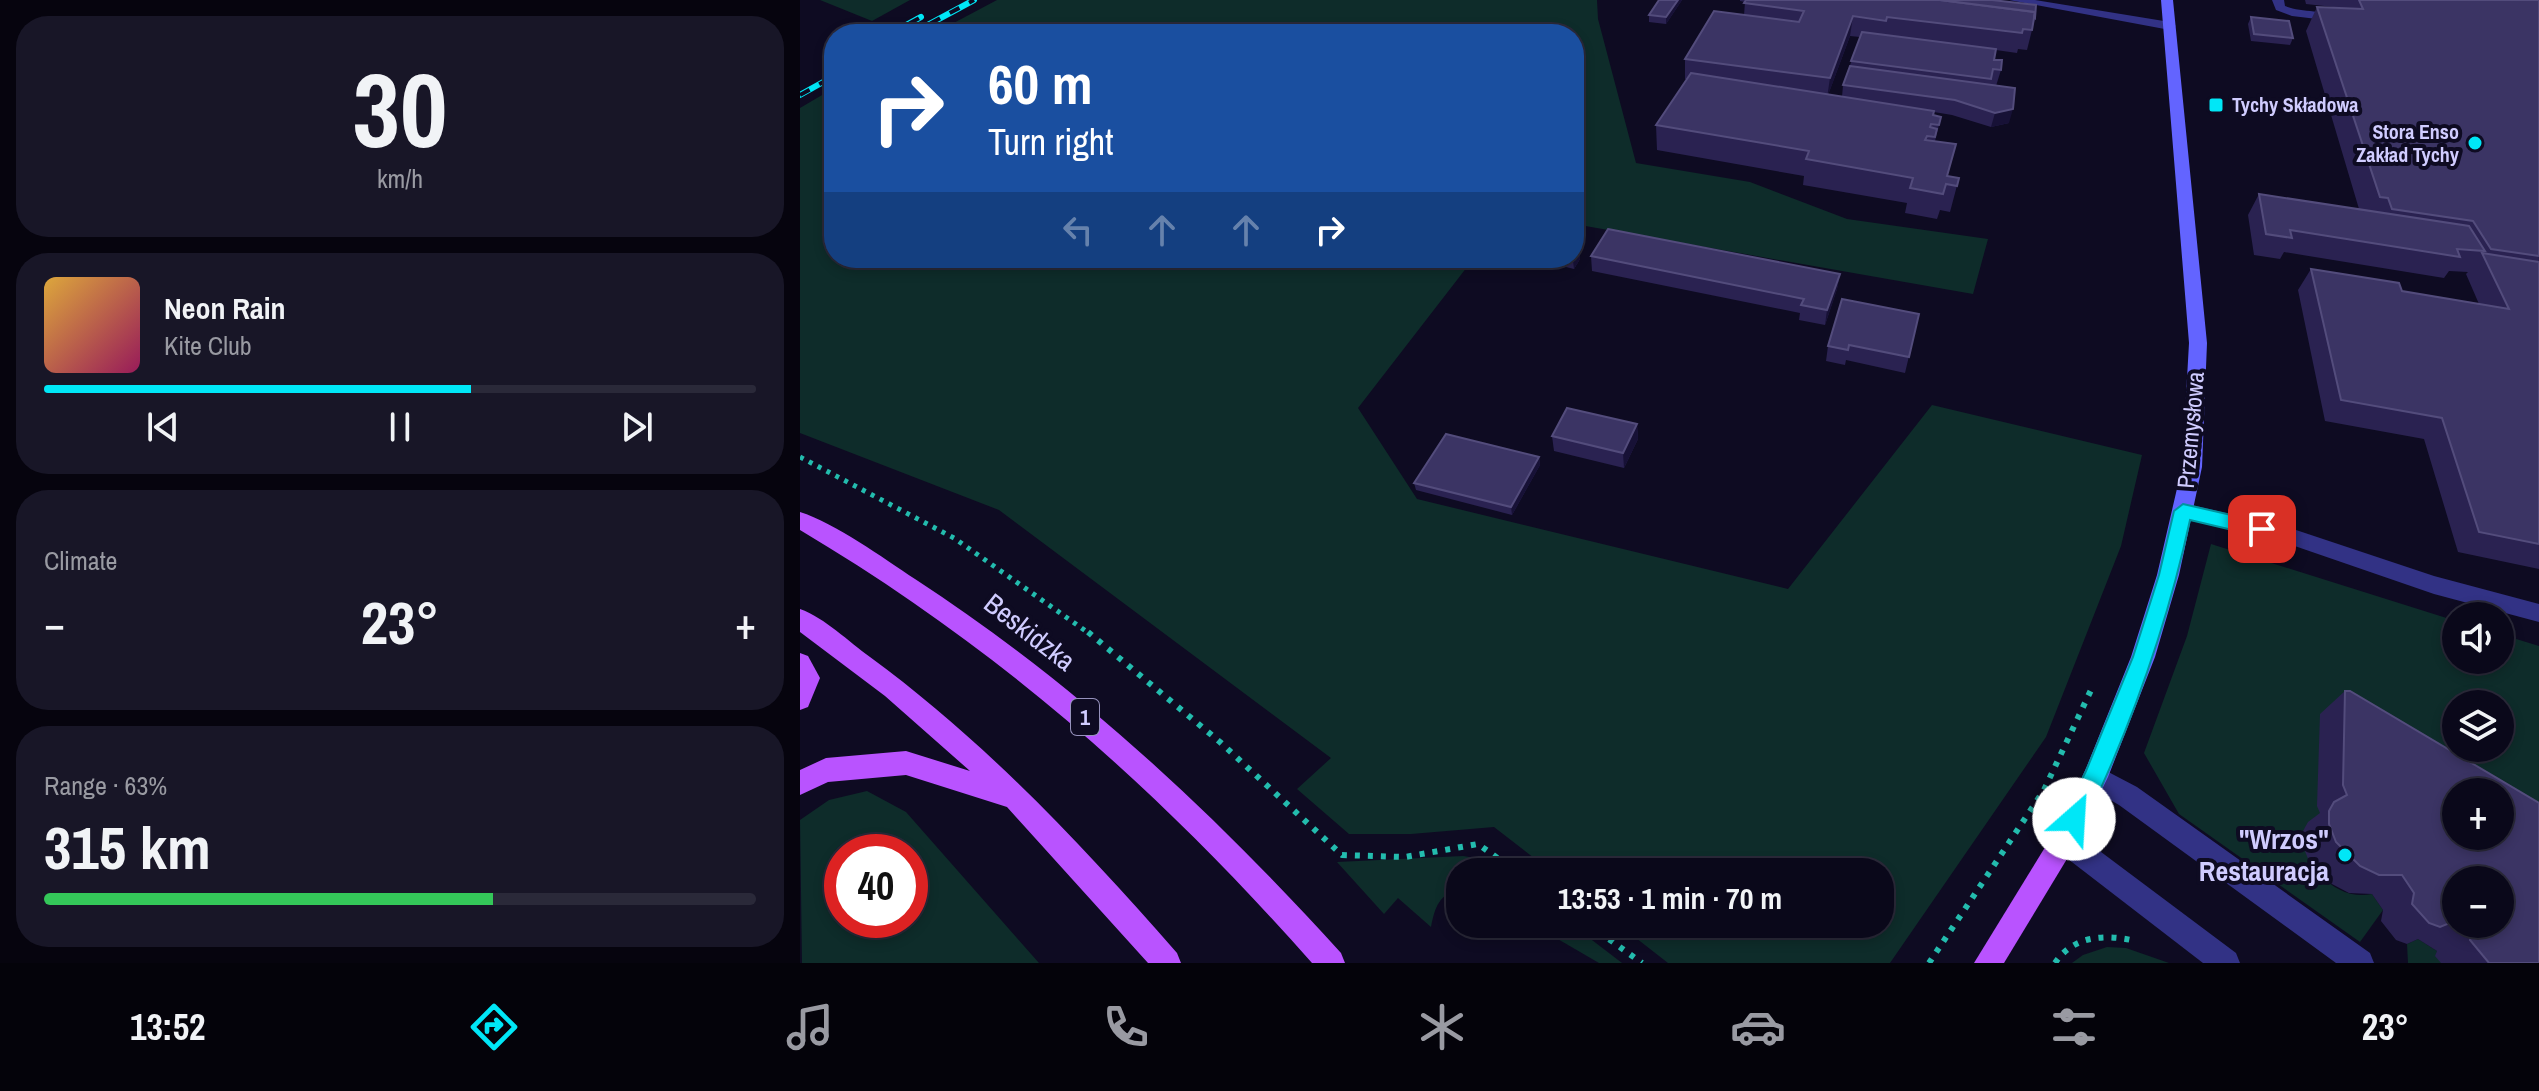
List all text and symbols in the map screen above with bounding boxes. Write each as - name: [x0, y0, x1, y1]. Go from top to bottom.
- text: 30: [353, 39, 447, 179]
- text: 60 m: [988, 46, 1093, 121]
- icon: right: [856, 56, 960, 160]
- place label: Tychy Składowa: [2232, 91, 2358, 118]
- marker: Tychy Składowa: [2207, 96, 2225, 114]
- text: Turn right: [988, 118, 1113, 166]
- place label: Stora Enso Zakład Tychy: [2356, 118, 2460, 168]
- marker: Stora Enso Zakład Tychy: [2466, 134, 2484, 152]
- text: km/h: [377, 161, 423, 196]
- icon: left: [1056, 208, 1100, 252]
- icon: ahead: [1140, 208, 1184, 252]
- icon: ahead: [1224, 208, 1268, 252]
- icon: right: [1308, 208, 1352, 252]
- text: Neon Rain: [164, 288, 286, 328]
- text: Kite Club: [164, 328, 252, 363]
- street label: Przemysłowa: [2169, 370, 2211, 490]
- icon: previous: [141, 405, 185, 449]
- icon: pause: [378, 405, 422, 449]
- icon: next: [615, 405, 659, 449]
- pin: [2228, 495, 2296, 563]
- icon: arrive: [2240, 507, 2284, 551]
- text: Climate: [44, 543, 117, 578]
- text: 23°: [361, 582, 439, 663]
- street label: Beskidzka: [977, 584, 1084, 680]
- text: −: [44, 593, 65, 653]
- text: +: [735, 593, 756, 653]
- map controls: [2442, 602, 2514, 938]
- button: sound: [2442, 602, 2514, 674]
- button: layers: [2442, 690, 2514, 762]
- road number: 1: [1071, 699, 1099, 735]
- text: Range · 63%: [44, 768, 167, 803]
- position arrow: [2032, 777, 2116, 861]
- button: +: [2442, 778, 2514, 850]
- text: 315 km: [44, 807, 211, 888]
- place label: "Wrzos" Restauracja: [2199, 820, 2329, 890]
- speed limit sign: 40: [824, 834, 928, 938]
- marker: "Wrzos" Restauracja: [2336, 846, 2354, 864]
- button: −: [2442, 866, 2514, 938]
- text: 13:53 · 1 min · 70 m: [1558, 878, 1782, 918]
- icon: directions: [466, 999, 522, 1055]
- icon: music: [782, 999, 838, 1055]
- icon: phone: [1098, 999, 1154, 1055]
- icon: climate: [1414, 999, 1470, 1055]
- icon: car: [1730, 999, 1786, 1055]
- icon: filters: [2046, 999, 2102, 1055]
- text: 13:52: [130, 1003, 206, 1051]
- text: 23°: [2362, 1003, 2409, 1051]

